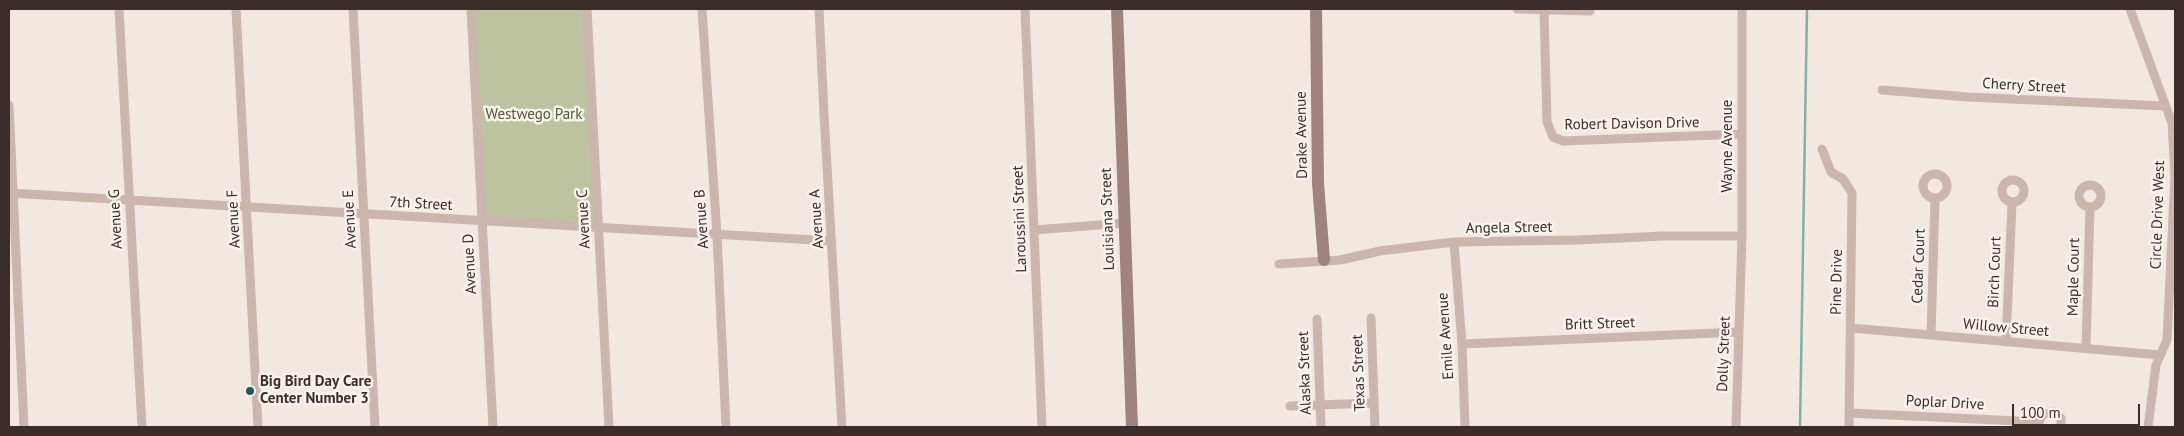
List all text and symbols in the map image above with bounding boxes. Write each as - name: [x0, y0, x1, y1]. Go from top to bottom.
- street label: Cherry Street: [1982, 75, 2066, 97]
- street label: Drake Avenue: [1292, 91, 1312, 179]
- street label: Wayne Avenue: [1719, 100, 1737, 192]
- park label: Westwego Park: [486, 106, 582, 124]
- street label: Robert Davison Drive: [1564, 114, 1700, 134]
- street label: Circle Drive West: [2147, 160, 2169, 270]
- street label: Laroussini Street: [1009, 165, 1031, 273]
- street label: Louisiana Street: [1097, 167, 1119, 271]
- street label: Avenue G: [105, 189, 127, 249]
- street label: Avenue F: [223, 189, 245, 249]
- street label: Avenue E: [339, 189, 361, 249]
- street label: Avenue C: [573, 189, 595, 249]
- street label: Avenue B: [691, 189, 713, 249]
- street label: Avenue A: [806, 189, 828, 249]
- street label: 7th Street: [389, 193, 453, 215]
- street label: Angela Street: [1465, 218, 1553, 238]
- street label: Cedar Court: [1909, 228, 1929, 304]
- street label: Avenue D: [459, 233, 481, 295]
- street label: Birch Court: [1985, 236, 2005, 308]
- street label: Maple Court: [2064, 238, 2084, 316]
- street label: Pine Drive: [1827, 249, 1847, 315]
- street label: Emile Avenue: [1434, 292, 1458, 380]
- street label: Britt Street: [1565, 314, 1635, 334]
- street label: Willow Street: [1962, 315, 2050, 341]
- street label: Dolly Street: [1714, 316, 1734, 392]
- street label: Alaska Street: [1295, 331, 1315, 415]
- street label: Texas Street: [1349, 334, 1369, 412]
- place label: Big Bird Day Care Center Number 3: [260, 373, 371, 408]
- marker: Big Bird Day Care Center Number 3: [244, 385, 256, 397]
- street label: Poplar Drive: [1905, 392, 1985, 414]
- scale bar: [2014, 394, 2142, 426]
- text: 100 m: [2020, 403, 2061, 422]

